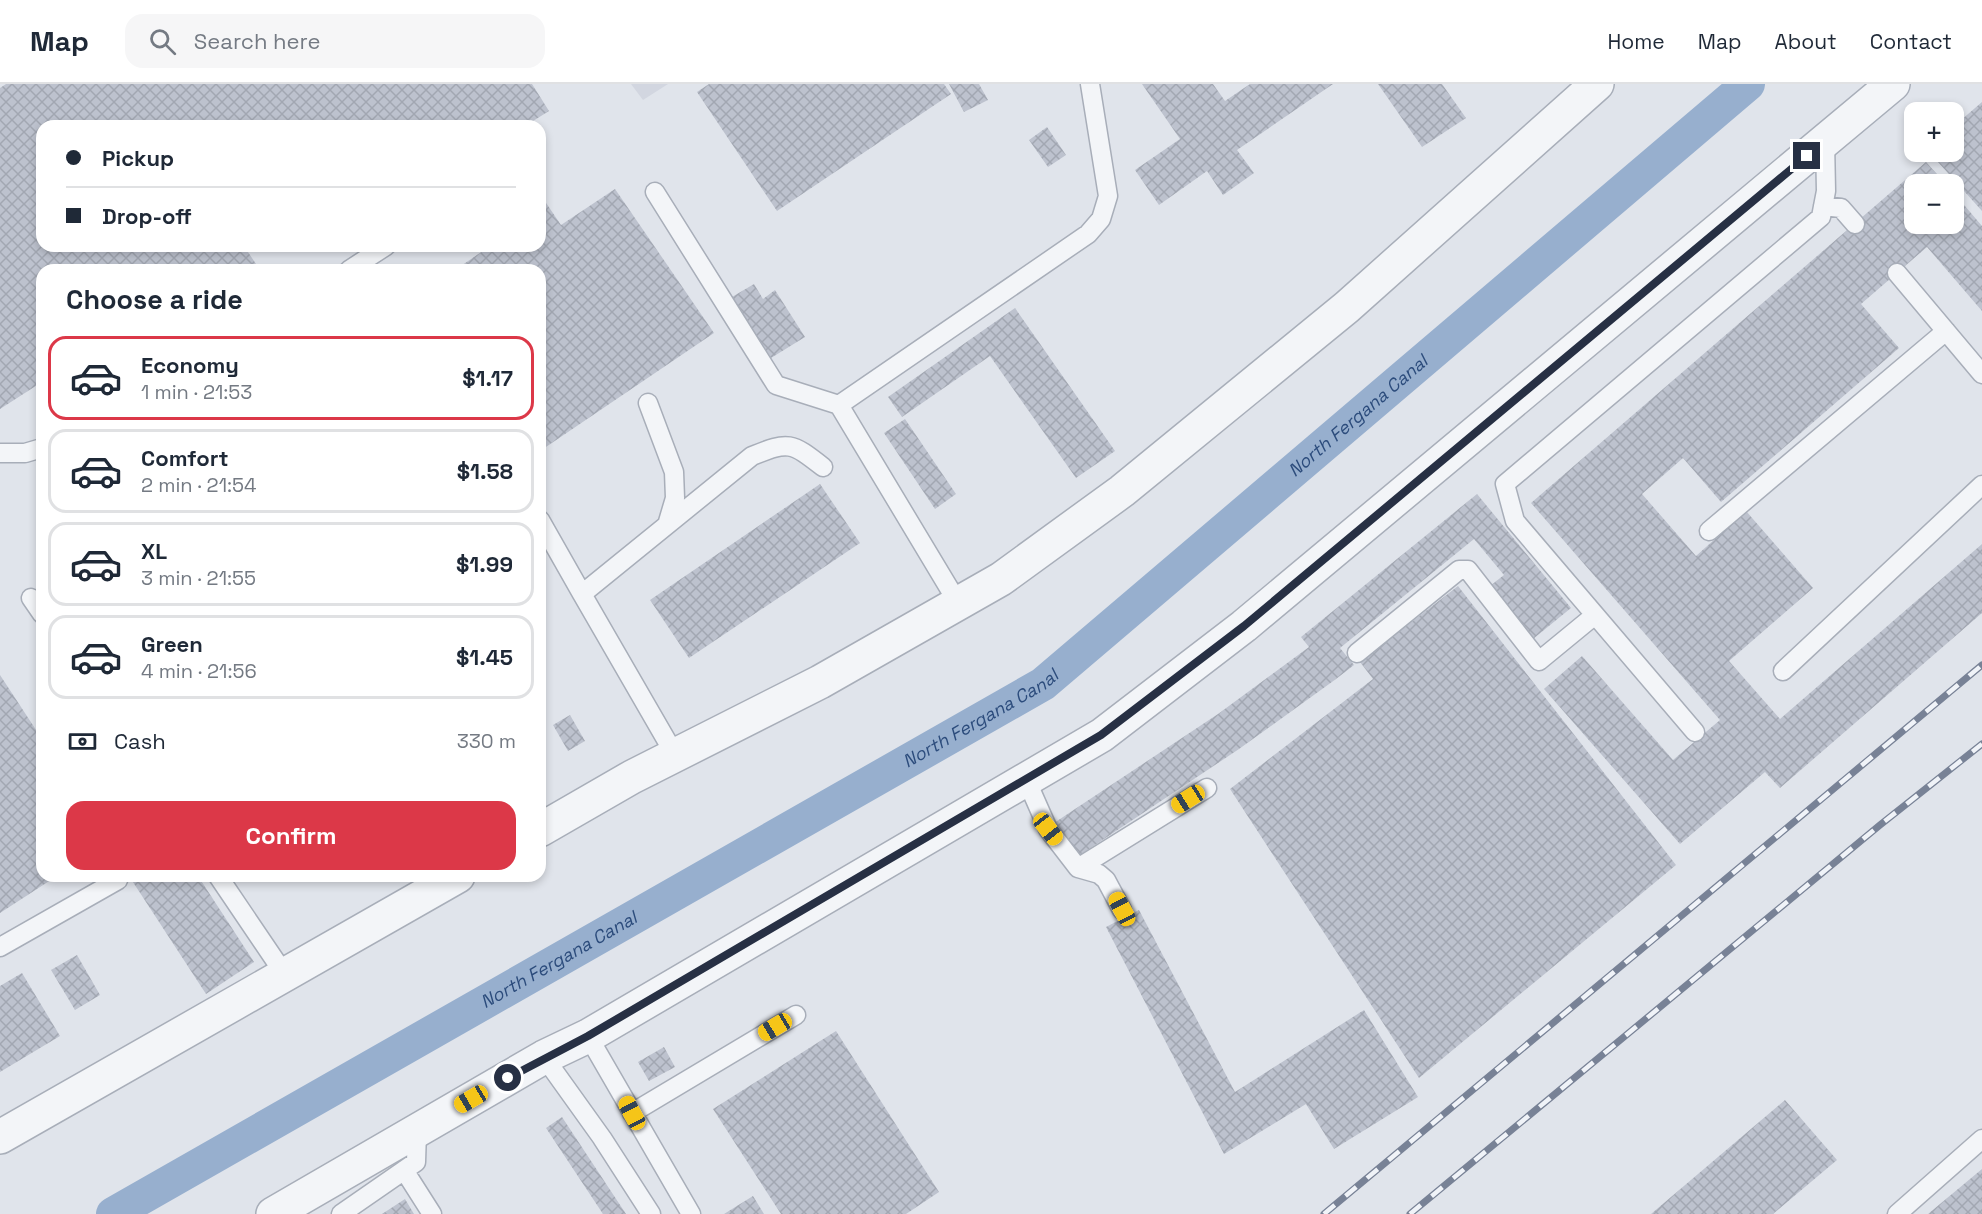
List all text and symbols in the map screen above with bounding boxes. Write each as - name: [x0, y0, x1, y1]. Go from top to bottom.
- search box: [125, 14, 545, 68]
- text: Map: [30, 23, 89, 59]
- icon: search: [146, 25, 179, 58]
- text: Search here: [194, 27, 321, 55]
- text: Home: [1607, 28, 1665, 55]
- text: Map: [1698, 28, 1742, 55]
- text: About: [1775, 28, 1837, 55]
- text: Contact: [1870, 28, 1952, 55]
- map controls: [1904, 102, 1964, 234]
- button: +: [1904, 102, 1964, 162]
- route end: [1793, 142, 1820, 169]
- text: Pickup: [102, 144, 174, 172]
- button: −: [1904, 174, 1964, 234]
- text: Drop-off: [102, 202, 192, 230]
- text: Choose a ride: [66, 282, 243, 317]
- water label: North Fergana Canal: [1283, 348, 1434, 481]
- icon: car: [69, 351, 123, 405]
- text: Economy: [141, 351, 239, 379]
- text: $1.17: [462, 364, 513, 392]
- text: 1 min · 21:53: [141, 379, 252, 405]
- icon: car: [69, 444, 123, 498]
- text: Comfort: [141, 444, 229, 472]
- text: $1.58: [457, 457, 513, 485]
- text: 2 min · 21:54: [141, 472, 257, 498]
- icon: car: [69, 537, 123, 591]
- text: XL: [141, 537, 167, 565]
- text: $1.99: [456, 550, 513, 578]
- text: 3 min · 21:55: [141, 565, 256, 591]
- icon: car: [69, 630, 123, 684]
- text: Green: [141, 630, 203, 658]
- text: $1.45: [456, 643, 513, 671]
- text: 4 min · 21:56: [141, 658, 257, 684]
- water label: North Fergana Canal: [898, 662, 1065, 773]
- icon: cash: [66, 725, 99, 758]
- text: Cash: [114, 727, 166, 755]
- text: 330 m: [457, 728, 516, 754]
- car: [1168, 782, 1208, 816]
- button: Confirm: [66, 801, 516, 870]
- car: [1030, 809, 1066, 849]
- car: [1106, 889, 1138, 929]
- water label: North Fergana Canal: [476, 905, 643, 1013]
- car: [755, 1010, 795, 1044]
- route start: [494, 1064, 521, 1091]
- car: [451, 1082, 491, 1116]
- car: [616, 1093, 648, 1133]

